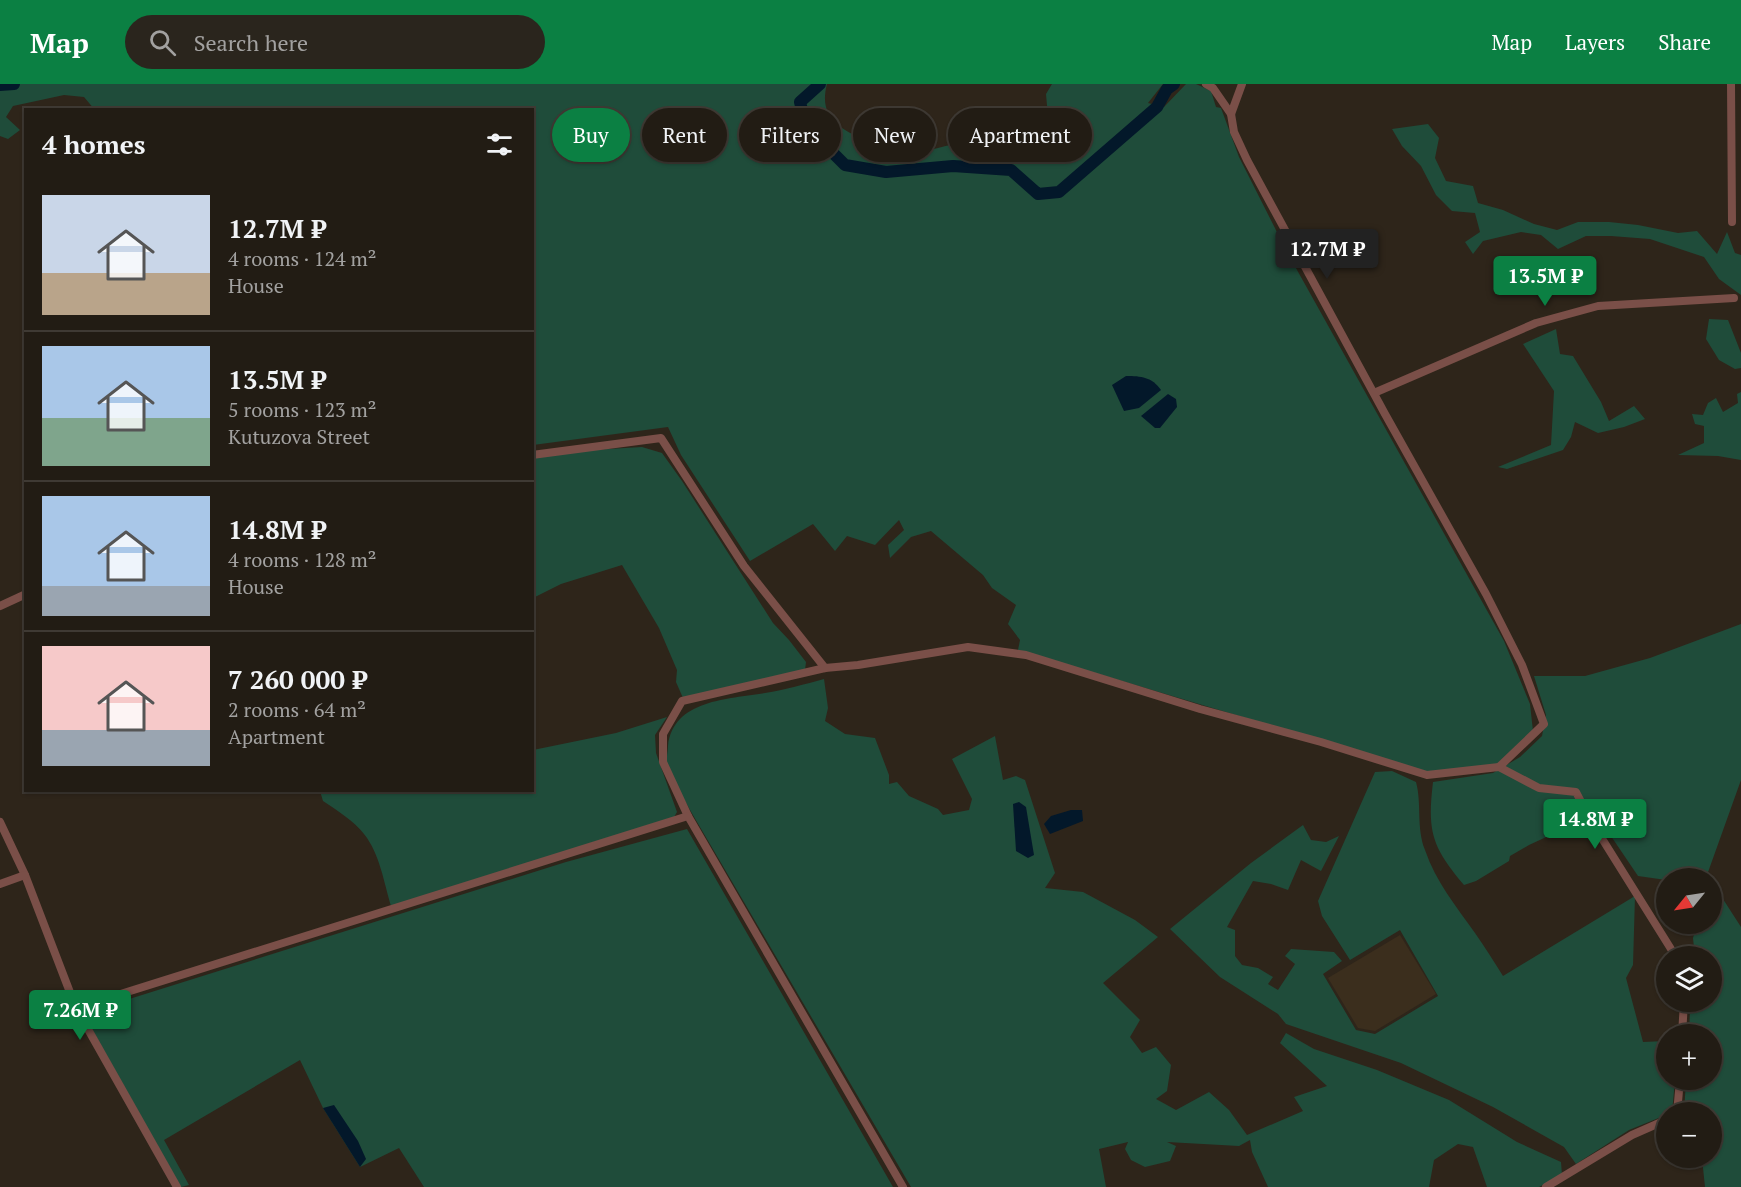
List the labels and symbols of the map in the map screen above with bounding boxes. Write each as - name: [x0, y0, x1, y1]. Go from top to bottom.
- pin: 12.7M ₽: [1272, 229, 1382, 280]
- pin: 13.5M ₽: [1490, 256, 1600, 307]
- pin: 14.8M ₽: [1540, 799, 1650, 850]
- north arrow: [1656, 868, 1722, 934]
- pin: 7.26M ₽: [25, 990, 135, 1041]

